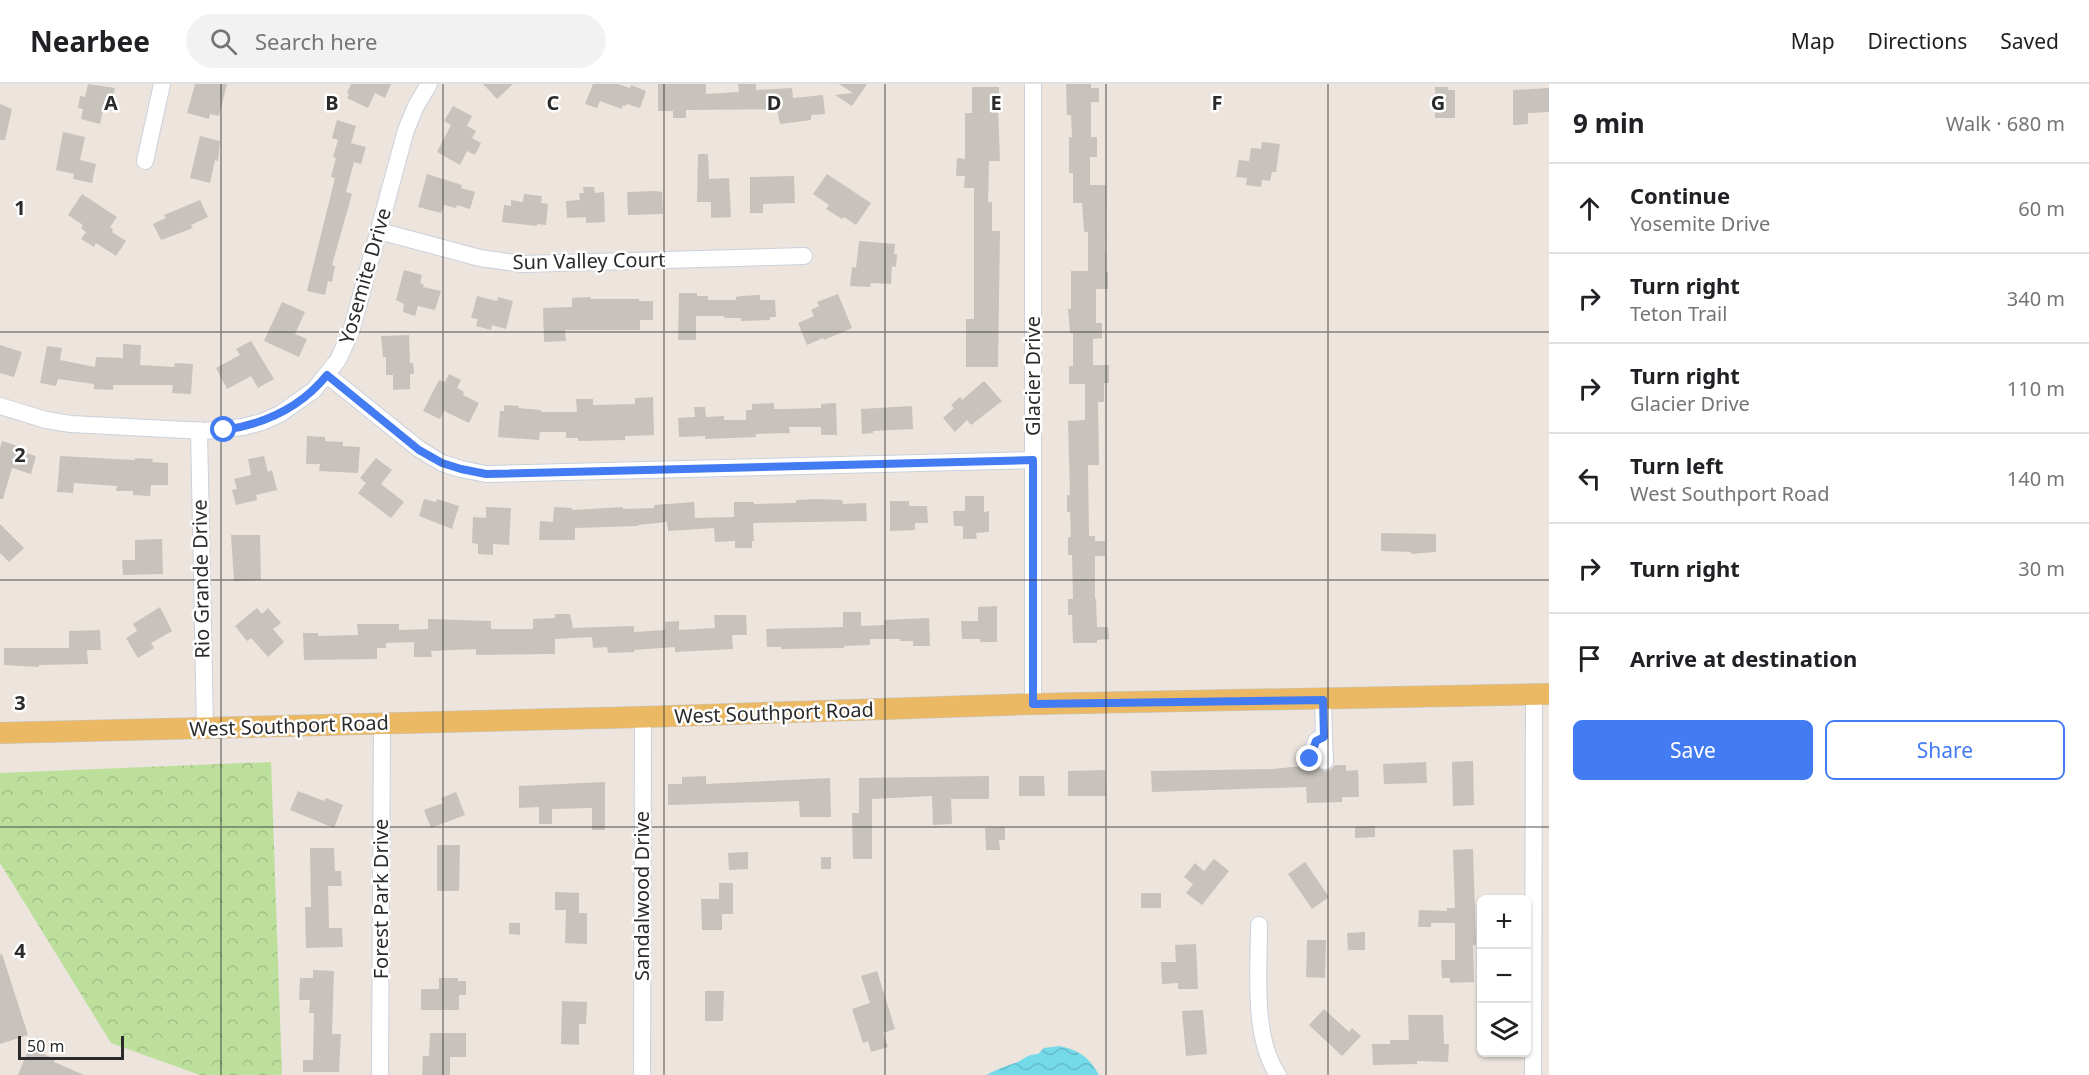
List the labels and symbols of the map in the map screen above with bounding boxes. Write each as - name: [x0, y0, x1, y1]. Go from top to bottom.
- text: A: [104, 89, 118, 116]
- text: B: [325, 89, 339, 116]
- text: C: [547, 89, 560, 116]
- text: D: [767, 89, 781, 116]
- text: E: [990, 89, 1002, 116]
- text: F: [1212, 89, 1222, 116]
- text: G: [1431, 89, 1445, 116]
- text: 1: [14, 194, 26, 221]
- street label: Yosemite Drive: [332, 205, 397, 347]
- street label: Sun Valley Court: [512, 246, 666, 275]
- street label: Glacier Drive: [1019, 316, 1046, 436]
- route start: [210, 416, 236, 442]
- text: 2: [14, 441, 26, 468]
- street label: Rio Grande Drive: [186, 499, 215, 659]
- text: 3: [14, 689, 26, 716]
- street label: West Southport Road: [674, 696, 874, 729]
- street label: West Southport Road: [189, 709, 389, 742]
- route end: [1296, 745, 1322, 771]
- street label: Sandalwood Drive: [628, 811, 655, 981]
- street label: Forest Park Drive: [367, 819, 394, 979]
- text: 4: [14, 937, 26, 964]
- scale bar: [18, 1033, 124, 1060]

